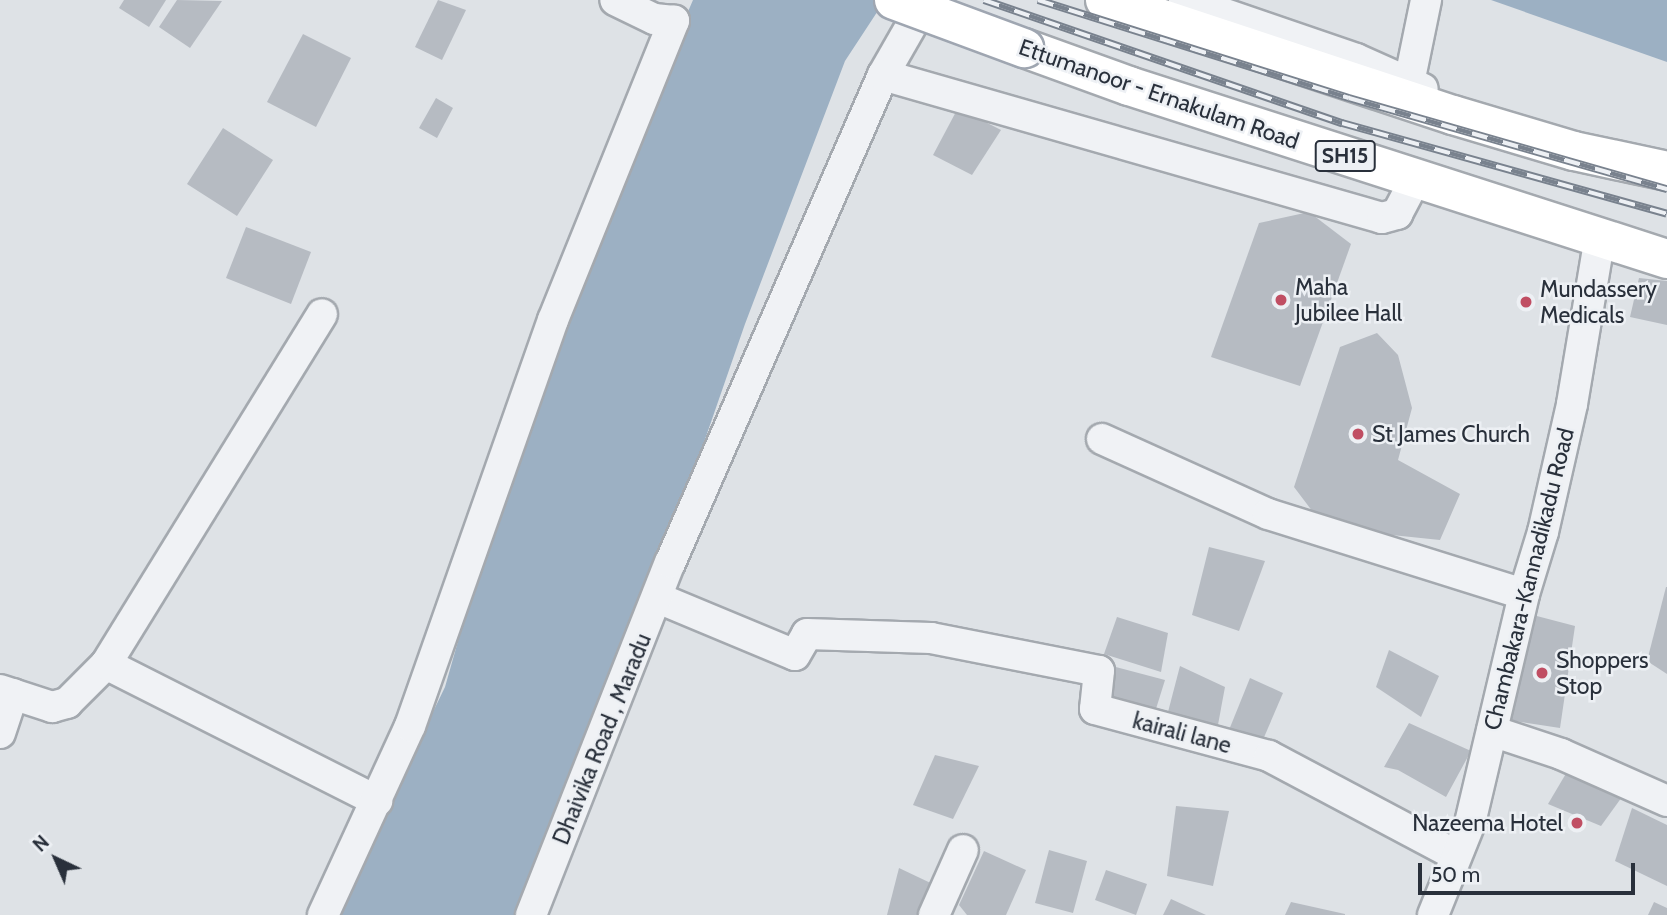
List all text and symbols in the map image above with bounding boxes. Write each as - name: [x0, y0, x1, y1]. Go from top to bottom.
- street label: Ettumanoor - Ernakulam Road: [1015, 33, 1303, 155]
- road number: SH15: [1314, 138, 1376, 174]
- place label: Maha Jubilee Hall: [1295, 273, 1402, 327]
- place label: Mundassery Medicals: [1540, 275, 1657, 329]
- marker: Maha Jubilee Hall: [1273, 292, 1289, 308]
- marker: Mundassery Medicals: [1518, 294, 1534, 310]
- place label: St James Church: [1372, 420, 1530, 448]
- street label: Chambakara-Kannadikadu Road: [1478, 425, 1580, 733]
- marker: St James Church: [1350, 426, 1366, 442]
- street label: Dhaivika Road , Maradu: [547, 629, 657, 849]
- place label: Shoppers Stop: [1556, 646, 1649, 700]
- marker: Shoppers Stop: [1534, 665, 1550, 681]
- street label: kairali lane: [1130, 707, 1234, 759]
- place label: Nazeema Hotel: [1412, 809, 1563, 837]
- marker: Nazeema Hotel: [1569, 815, 1585, 831]
- north arrow: [21, 824, 91, 894]
- text: N: [28, 831, 54, 856]
- scale bar: [1422, 848, 1639, 892]
- text: 50 m: [1431, 862, 1480, 887]

